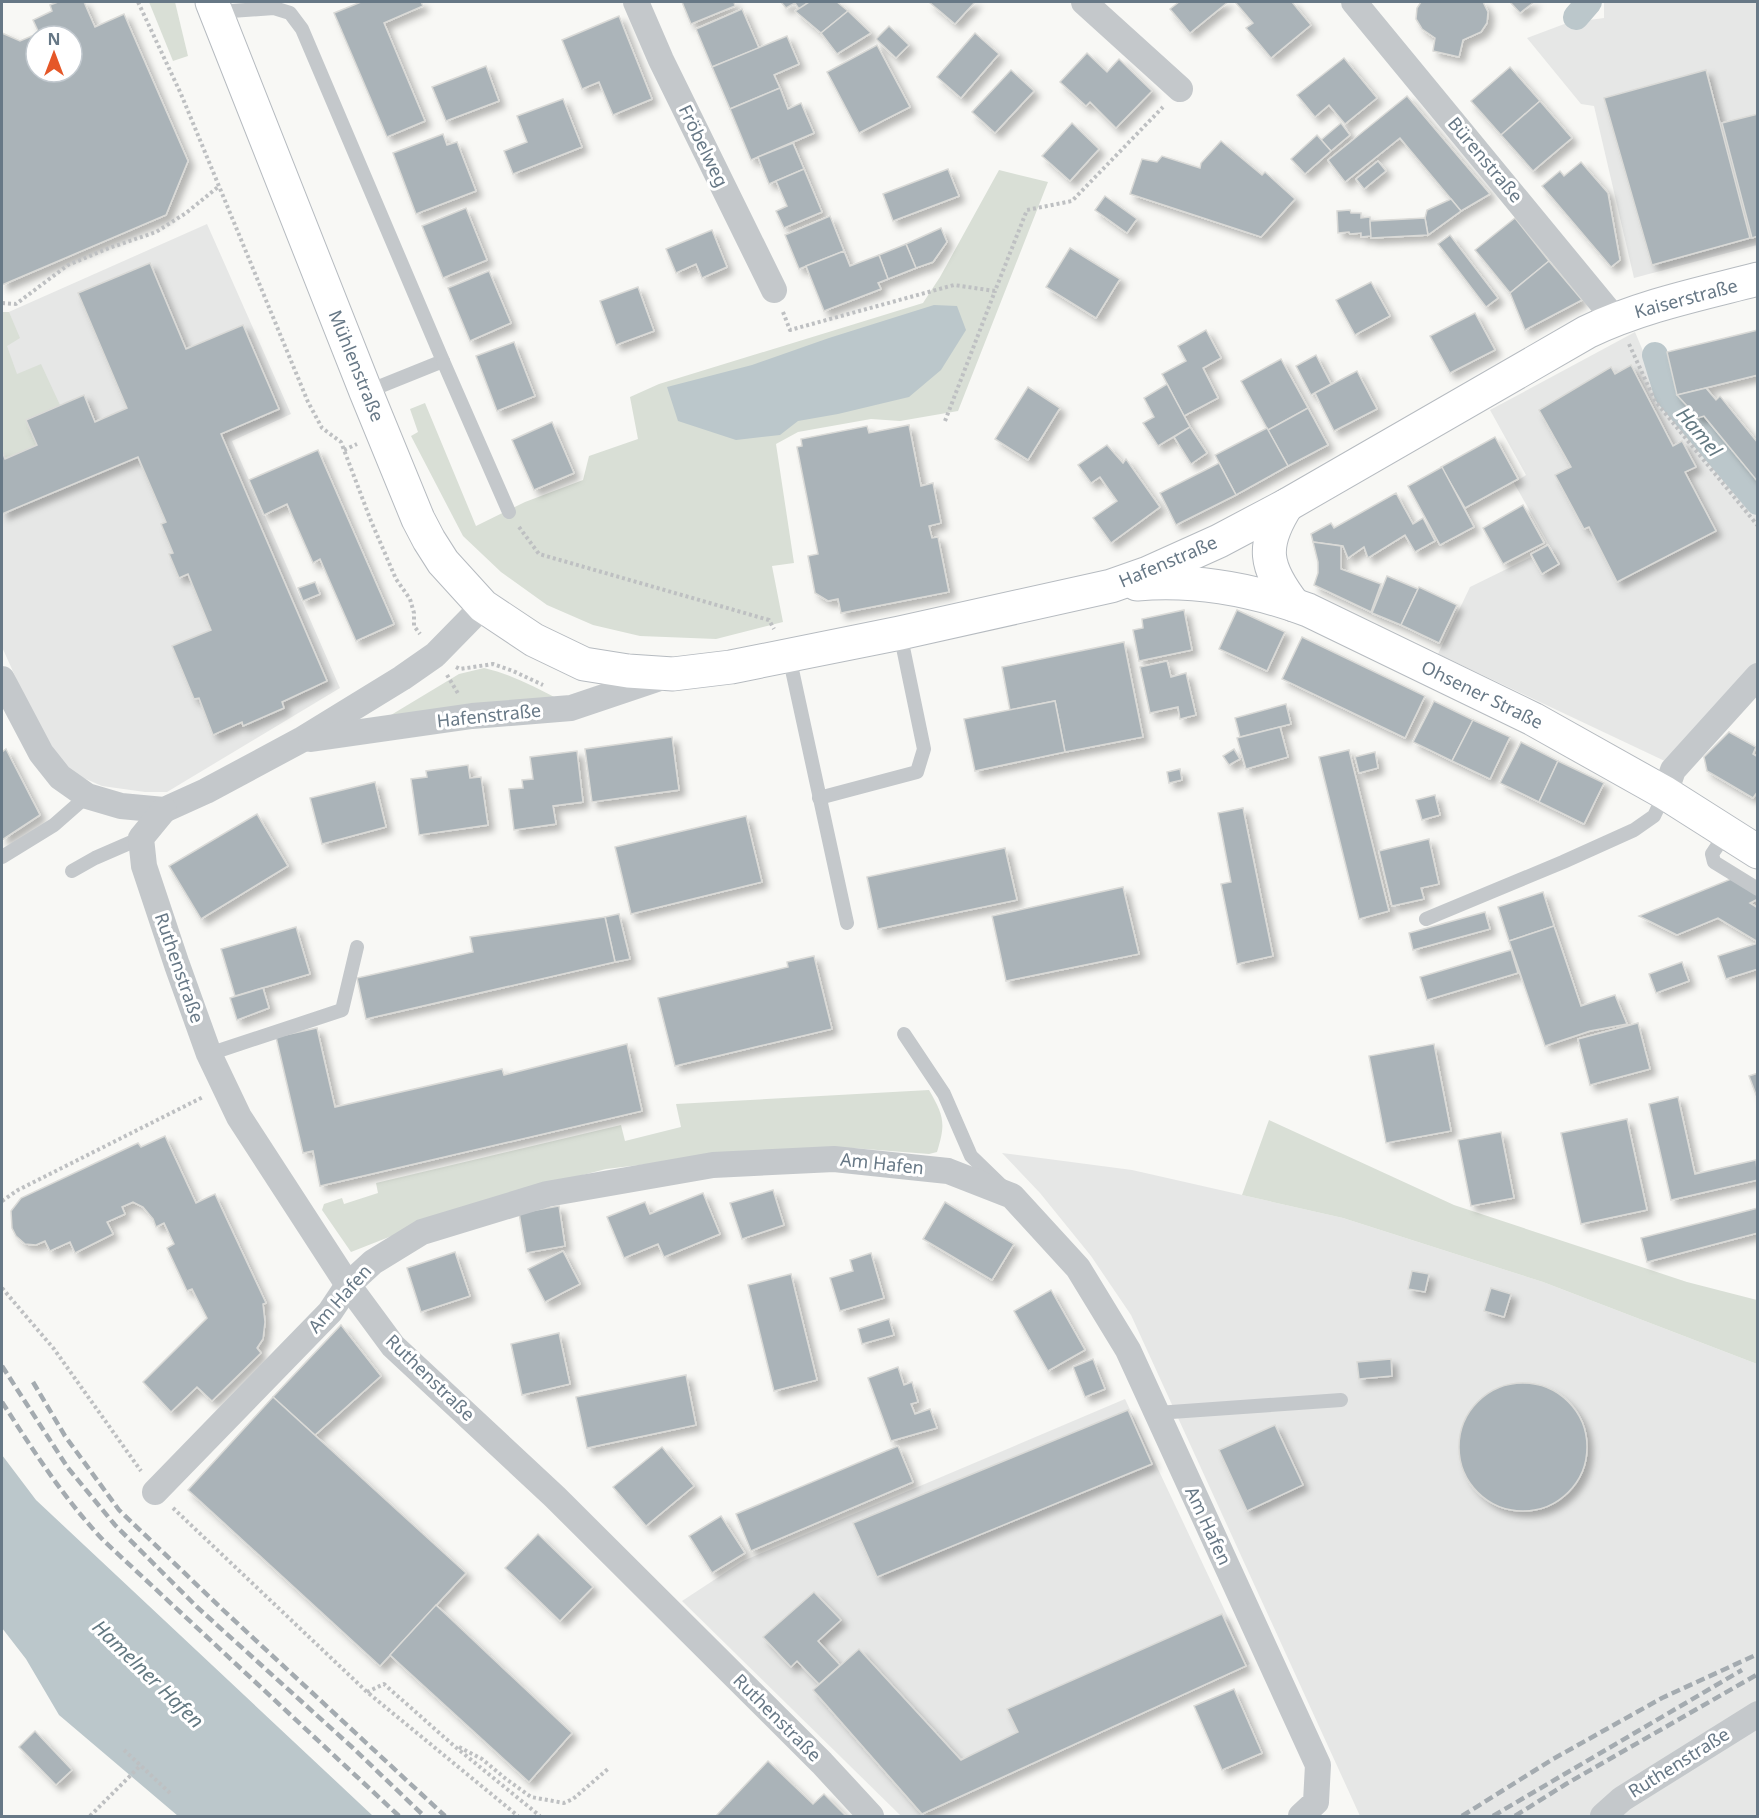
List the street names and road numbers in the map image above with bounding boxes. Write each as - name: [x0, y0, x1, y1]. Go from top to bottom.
- street label: Fröbelweg: [674, 101, 734, 191]
- street label: Bürenstraße: [1443, 111, 1529, 207]
- street label: Kaiserstraße: [1631, 273, 1740, 323]
- street label: Mühlenstraße: [324, 306, 390, 425]
- street label: Hafenstraße: [1115, 530, 1220, 593]
- street label: Ohsener Straße: [1418, 654, 1547, 734]
- street label: Hafenstraße: [436, 698, 542, 732]
- street label: Ruthenstraße: [150, 909, 210, 1026]
- street label: Am Hafen: [839, 1147, 925, 1179]
- street label: Am Hafen: [302, 1259, 376, 1338]
- street label: Ruthenstraße: [381, 1329, 480, 1426]
- street label: Am Hafen: [1180, 1482, 1238, 1569]
- street label: Ruthenstraße: [729, 1668, 827, 1766]
- street label: Ruthenstraße: [1623, 1721, 1734, 1803]

